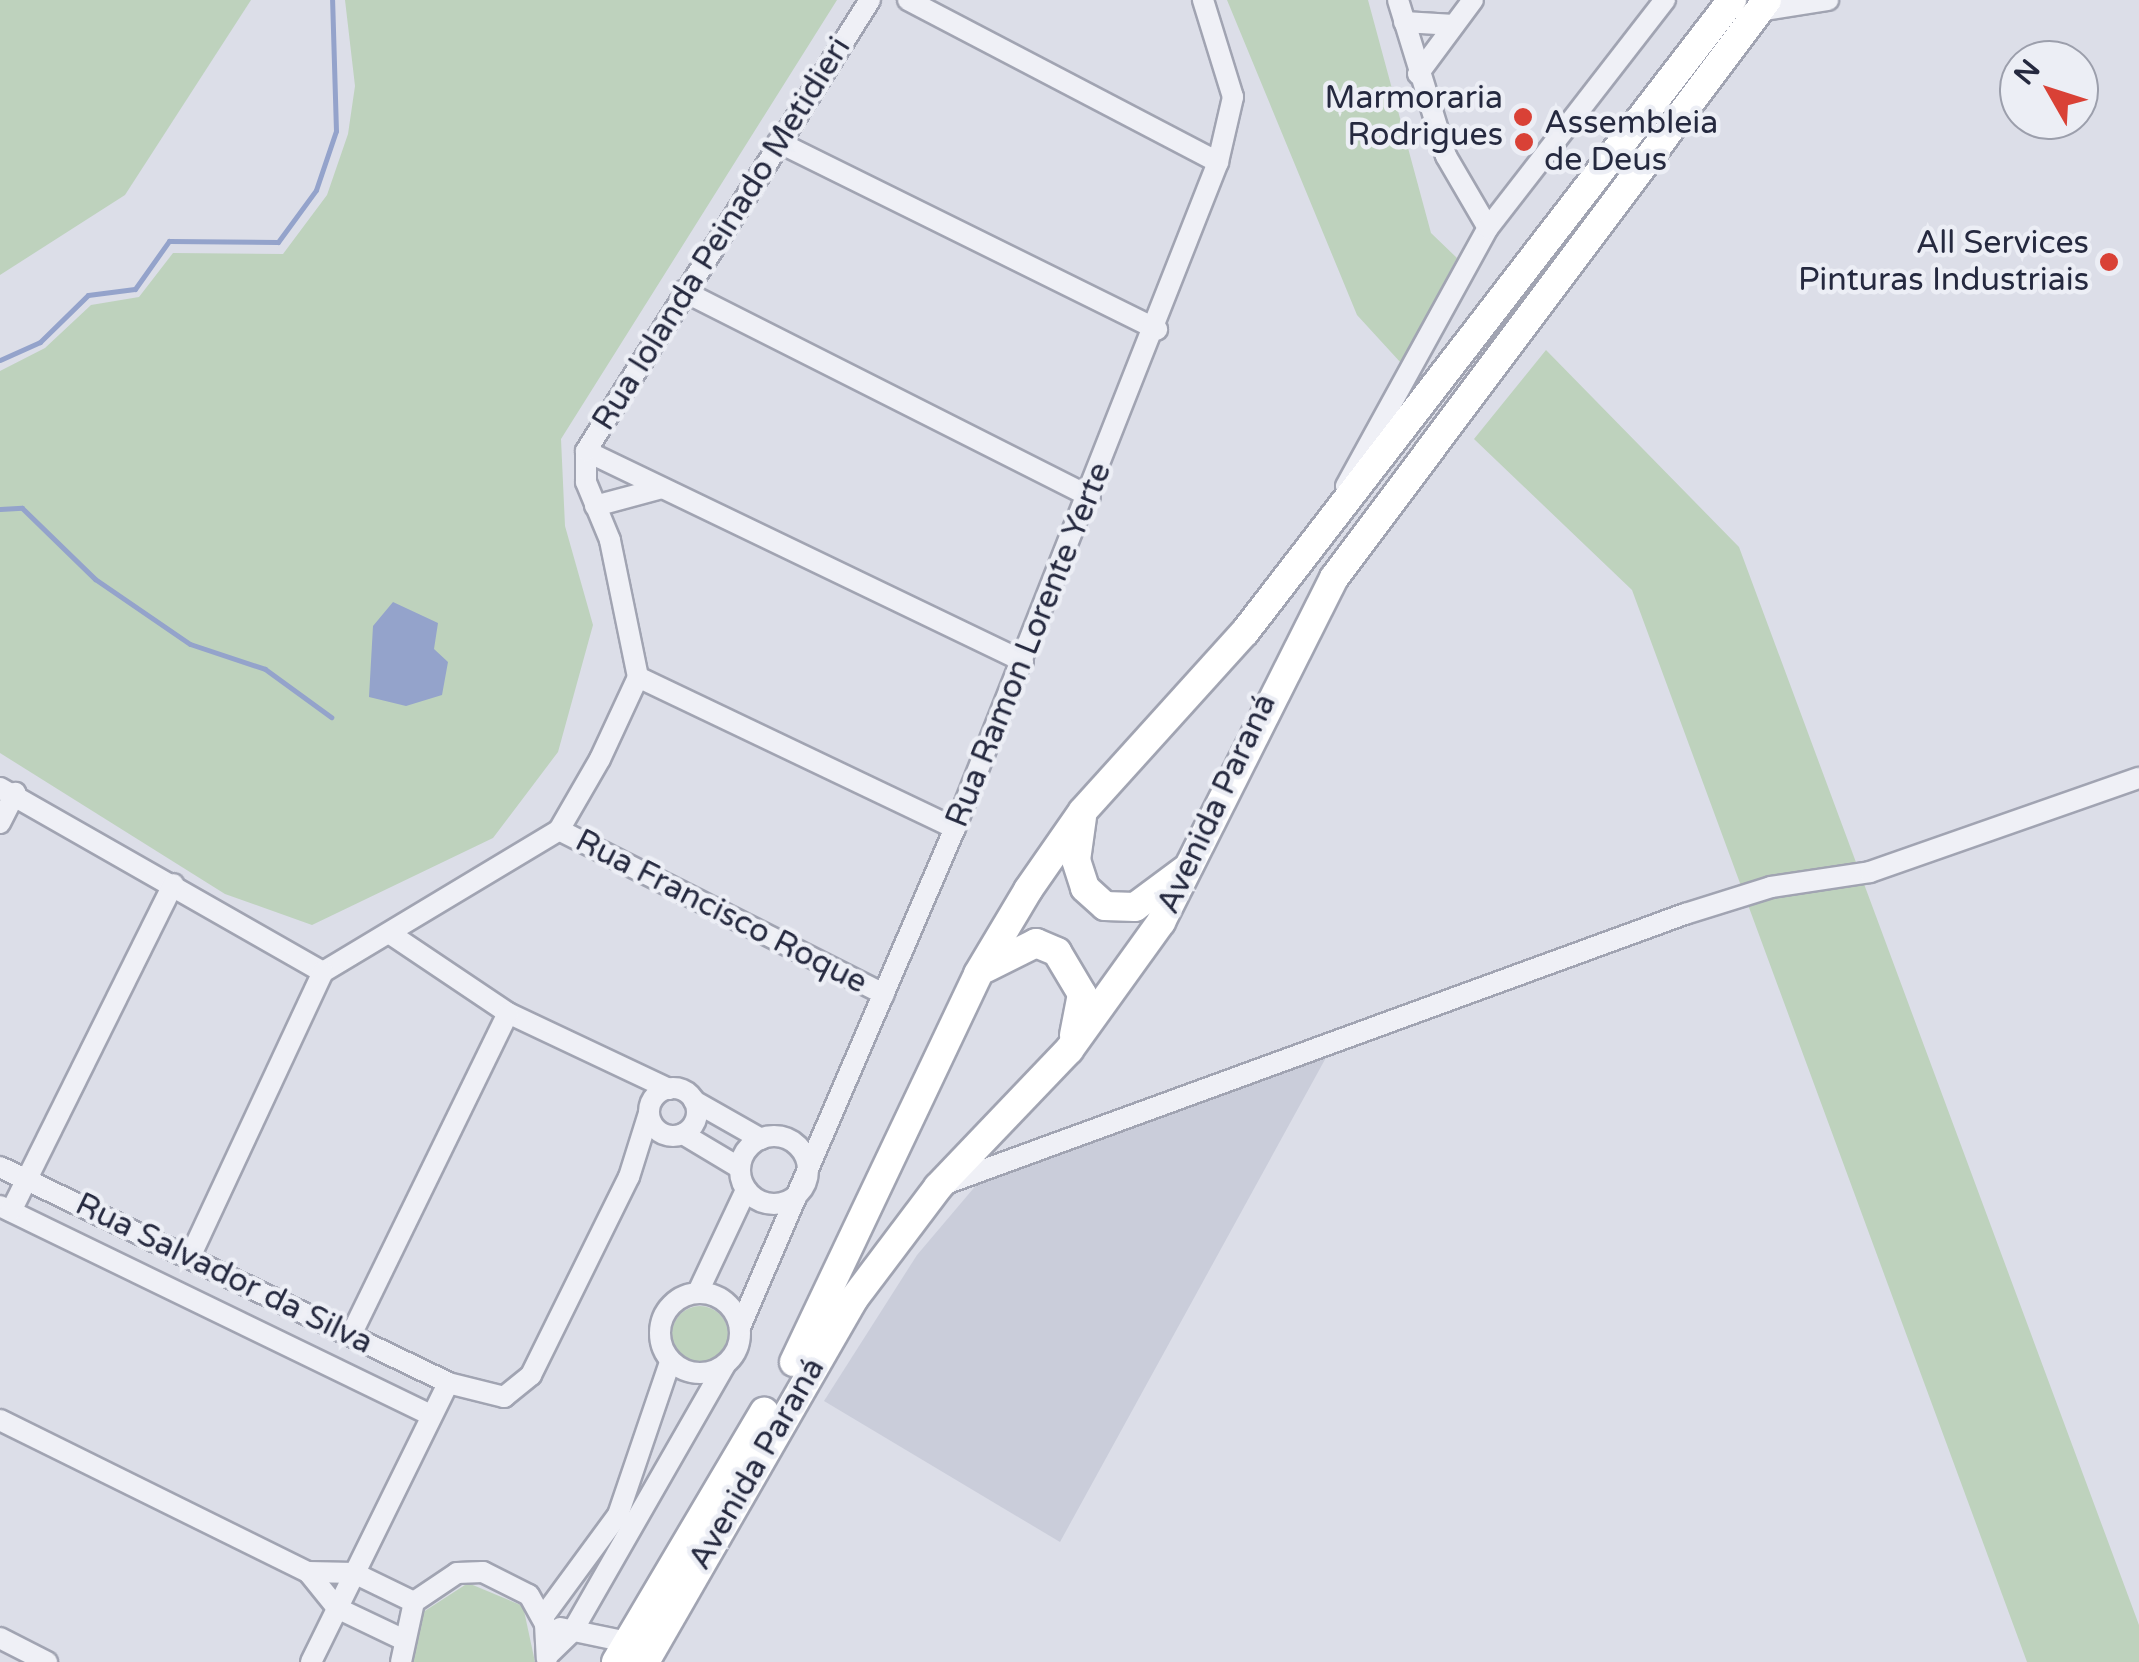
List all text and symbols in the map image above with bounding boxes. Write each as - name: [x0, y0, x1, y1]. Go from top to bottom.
- street label: Rua Iolanda Peinado Metidieri: [585, 30, 859, 438]
- north arrow: [1999, 40, 2099, 140]
- text: N: [2007, 53, 2048, 92]
- place label: Marmoraria Rodrigues: [1325, 80, 1503, 155]
- place label: Assembleia de Deus: [1544, 105, 1718, 180]
- marker: Marmoraria Rodrigues: [1512, 106, 1534, 128]
- marker: Assembleia de Deus: [1513, 131, 1535, 153]
- place label: All Services Pinturas Industriais: [1798, 225, 2089, 300]
- marker: All Services Pinturas Industriais: [2098, 251, 2120, 273]
- street label: Rua Ramon Lorente Yerte: [938, 457, 1120, 833]
- street label: Avenida Paraná: [1149, 688, 1285, 920]
- street label: Rua Francisco Roque: [569, 822, 873, 1002]
- street label: Rua Salvador da Silva: [69, 1185, 379, 1363]
- street label: Avenida Paraná: [681, 1351, 833, 1577]

